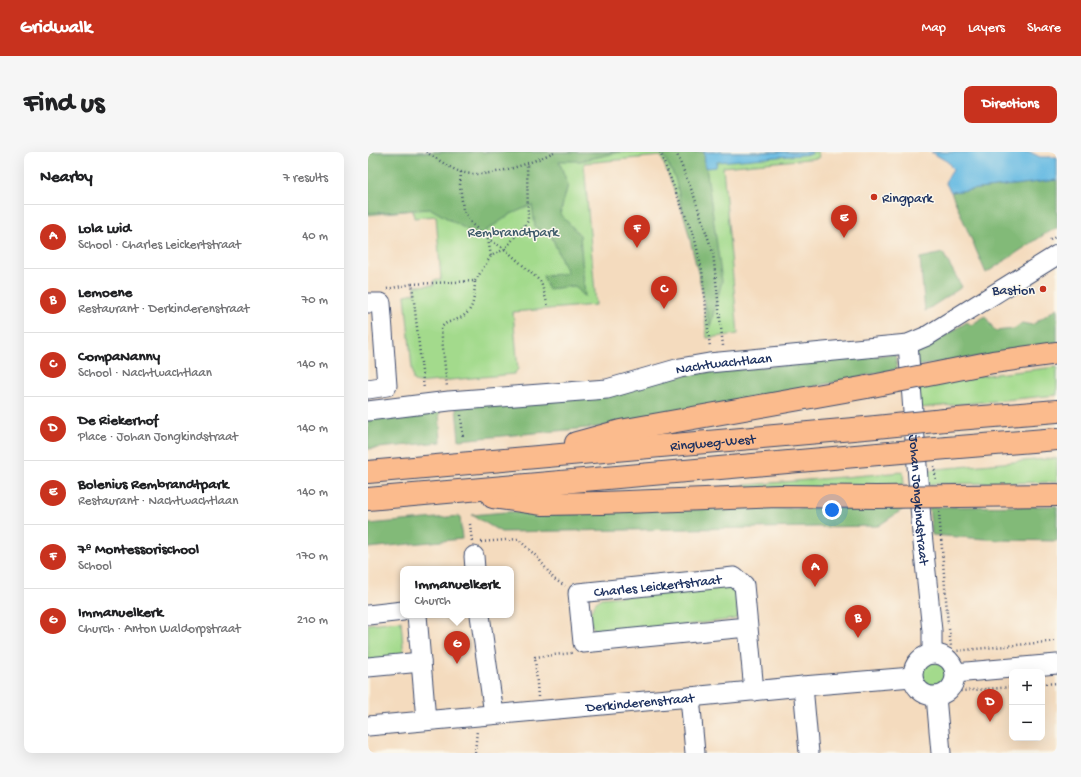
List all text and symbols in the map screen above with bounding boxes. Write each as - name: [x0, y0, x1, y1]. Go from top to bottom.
- text: Gridwalk: [20, 17, 92, 40]
- text: Map: [922, 20, 946, 37]
- text: Layers: [968, 20, 1005, 37]
- text: Share: [1027, 20, 1061, 37]
- button: Directions: [964, 86, 1057, 123]
- text: Find us: [24, 88, 104, 121]
- text: Nearby: [40, 168, 93, 188]
- text: 7 results: [283, 171, 328, 186]
- place label: Ringpark: [882, 191, 935, 208]
- marker: Ringpark: [869, 192, 879, 202]
- pin: E: [831, 205, 857, 238]
- pin: F: [624, 215, 650, 248]
- text: Lola Luid: [78, 220, 131, 238]
- park label: Rembrandtpark: [467, 225, 560, 242]
- text: A: [49, 229, 57, 244]
- text: 40 m: [302, 229, 328, 244]
- text: School · Charles Leickertstraat: [78, 238, 241, 253]
- pin: C: [651, 276, 677, 309]
- place label: Bastion: [991, 283, 1035, 300]
- text: Lemoene: [78, 284, 132, 302]
- marker: Bastion: [1038, 284, 1048, 294]
- text: B: [50, 293, 56, 308]
- text: 70 m: [302, 293, 328, 308]
- text: Restaurant · Derkinderenstraat: [78, 302, 249, 317]
- text: CompaNanny: [78, 348, 160, 366]
- street label: Nachtwachtlaan: [675, 351, 773, 380]
- text: C: [49, 357, 57, 372]
- text: 140 m: [297, 357, 328, 372]
- text: School · Nachtwachtlaan: [78, 366, 212, 381]
- text: De Riekerhof: [78, 412, 158, 430]
- text: D: [49, 421, 57, 436]
- text: 140 m: [297, 421, 328, 436]
- text: Place · Johan Jongkindstraat: [78, 430, 238, 445]
- street label: Ringweg-West: [670, 432, 757, 456]
- street label: Johan Jongkindstraat: [904, 434, 931, 567]
- text: Bolenius Rembrandtpark: [78, 476, 229, 494]
- text: E: [49, 485, 57, 500]
- text: 140 m: [297, 485, 328, 500]
- text: Restaurant · Nachtwachtlaan: [78, 494, 238, 509]
- your location: [822, 500, 842, 520]
- text: 7ᵉ Montessorischool: [78, 541, 199, 559]
- text: F: [50, 549, 56, 564]
- text: 170 m: [296, 549, 328, 564]
- pin: A: [802, 554, 828, 587]
- text: School: [78, 559, 112, 574]
- popup: [400, 566, 514, 618]
- street label: Charles Leickertstraat: [593, 572, 724, 602]
- text: Immanuelkerk: [415, 576, 499, 594]
- text: Church: [415, 594, 451, 609]
- text: Immanuelkerk: [78, 604, 163, 622]
- pin: B: [845, 605, 871, 638]
- text: G: [49, 613, 57, 628]
- text: 210 m: [297, 613, 328, 628]
- text: Church · Anton Waldorpstraat: [78, 622, 240, 637]
- pin: G: [444, 631, 470, 664]
- map controls: [1009, 669, 1045, 741]
- button: +: [1009, 669, 1045, 705]
- pin: D: [977, 689, 1003, 722]
- street label: Derkinderenstraat: [584, 691, 696, 717]
- button: −: [1009, 705, 1045, 741]

